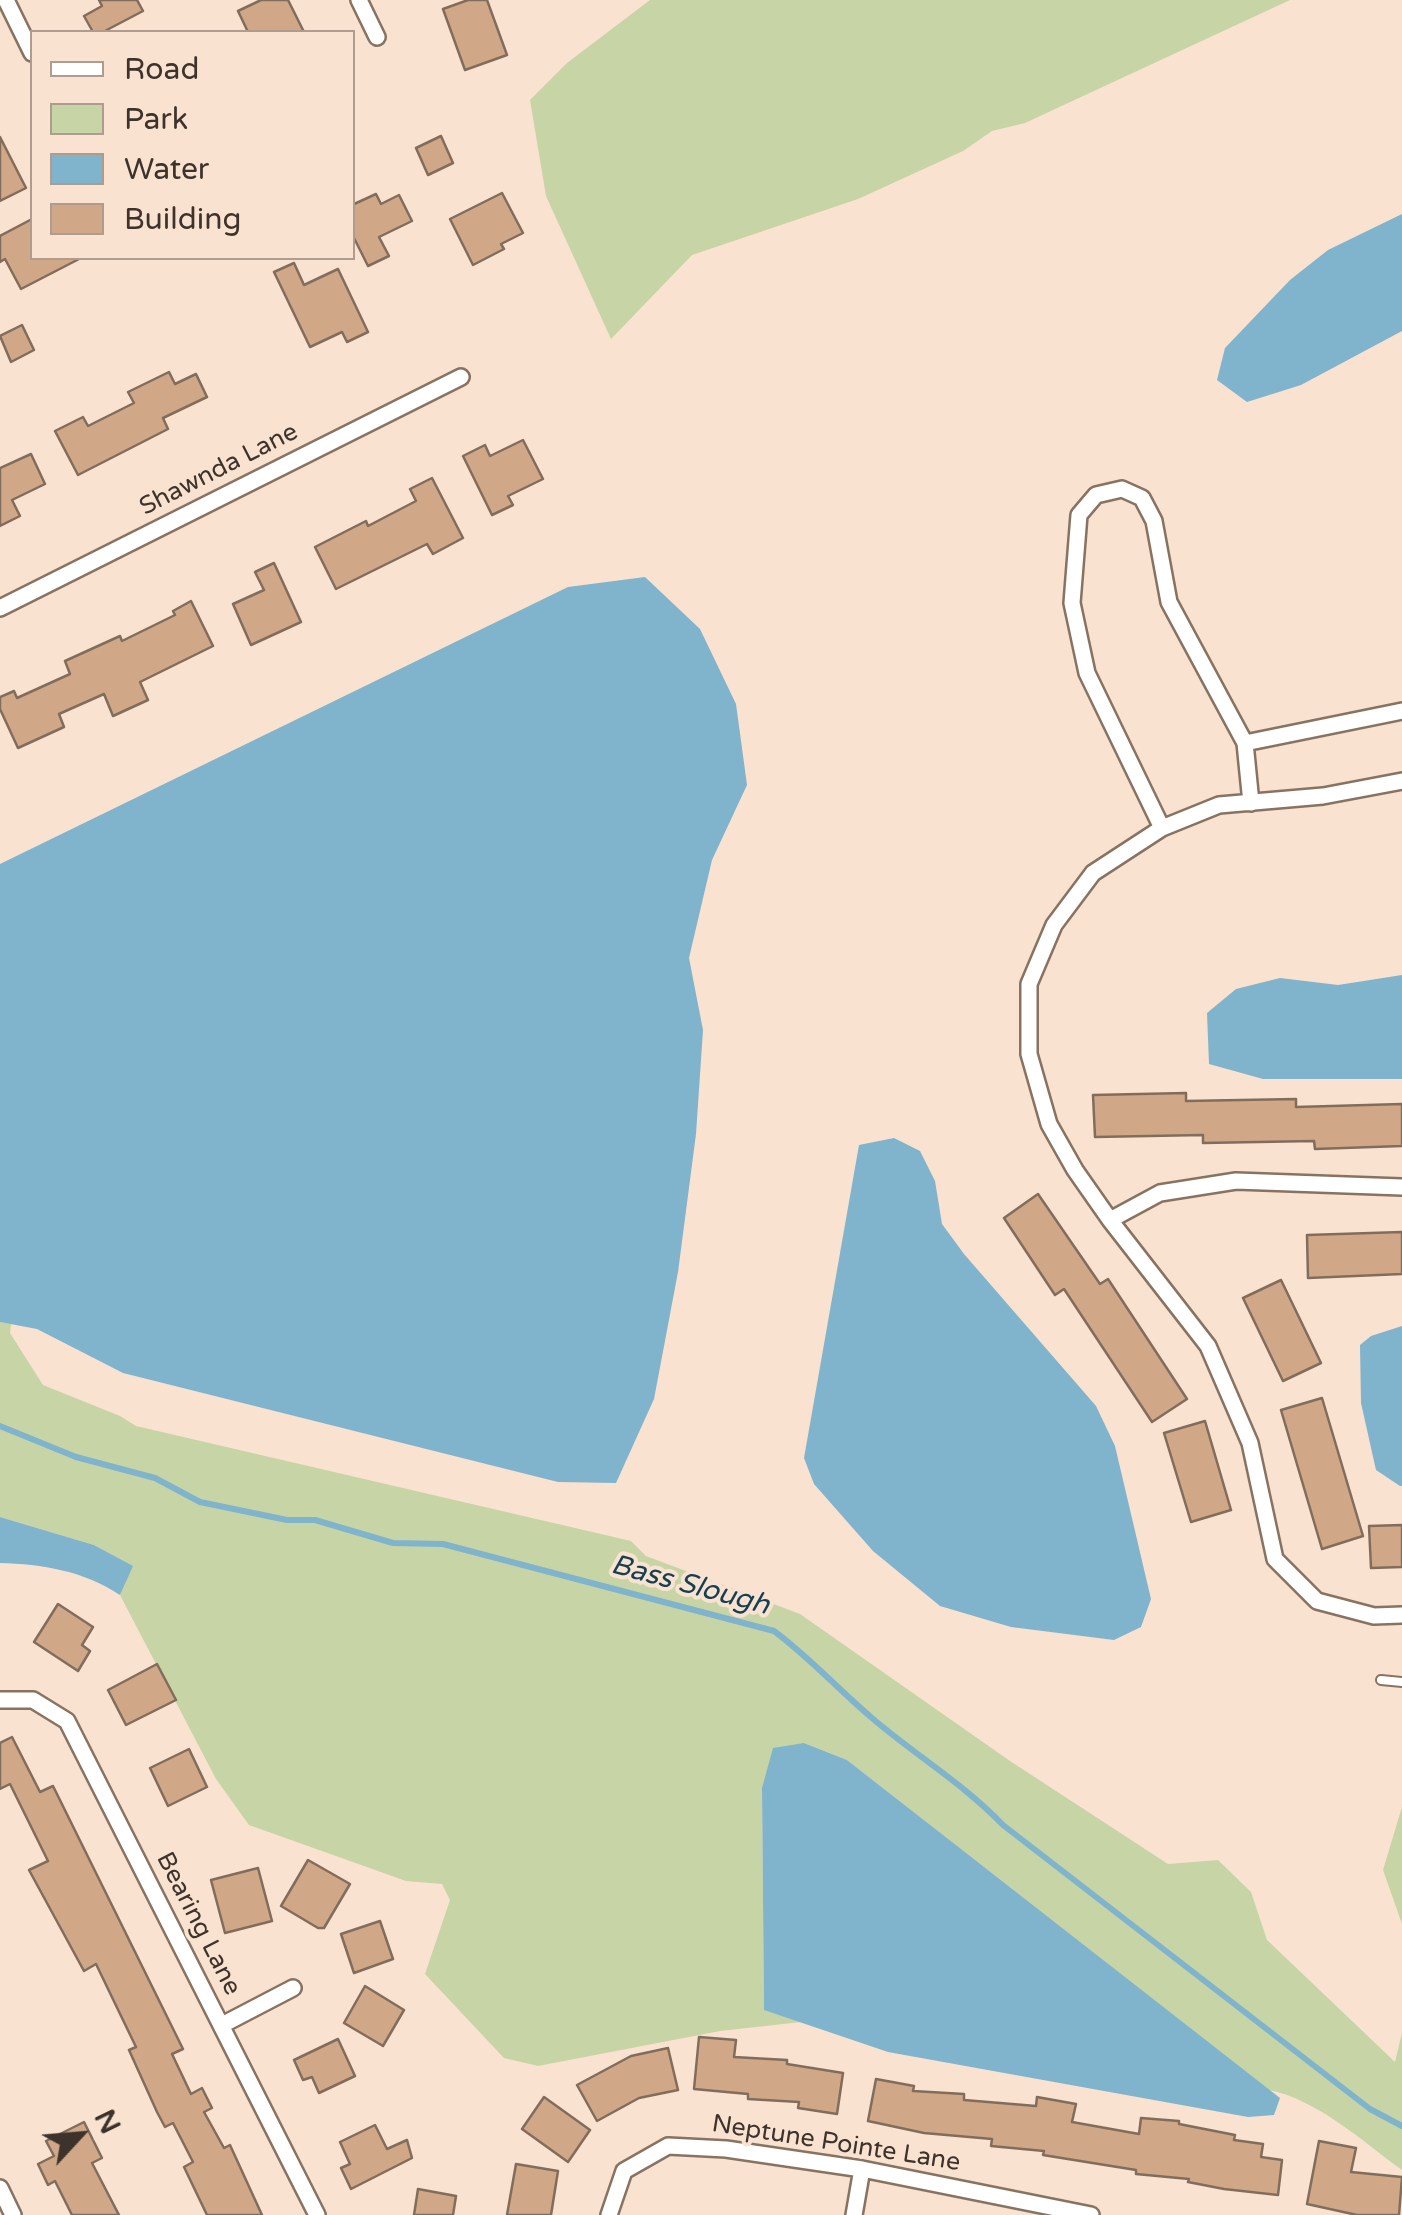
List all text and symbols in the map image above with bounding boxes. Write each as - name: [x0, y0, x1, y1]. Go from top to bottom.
- legend: [30, 30, 355, 260]
- text: Road: [124, 51, 199, 88]
- text: Park: [124, 101, 188, 138]
- text: Water: [124, 151, 209, 188]
- text: Building: [124, 201, 241, 238]
- street label: Shawnda Lane: [135, 417, 303, 523]
- water label: Bass Slough: [607, 1549, 773, 1623]
- street label: Bearing Lane: [149, 1847, 247, 2001]
- north arrow: [30, 2085, 130, 2185]
- text: N: [87, 2104, 127, 2139]
- street label: Neptune Pointe Lane: [710, 2110, 962, 2178]

